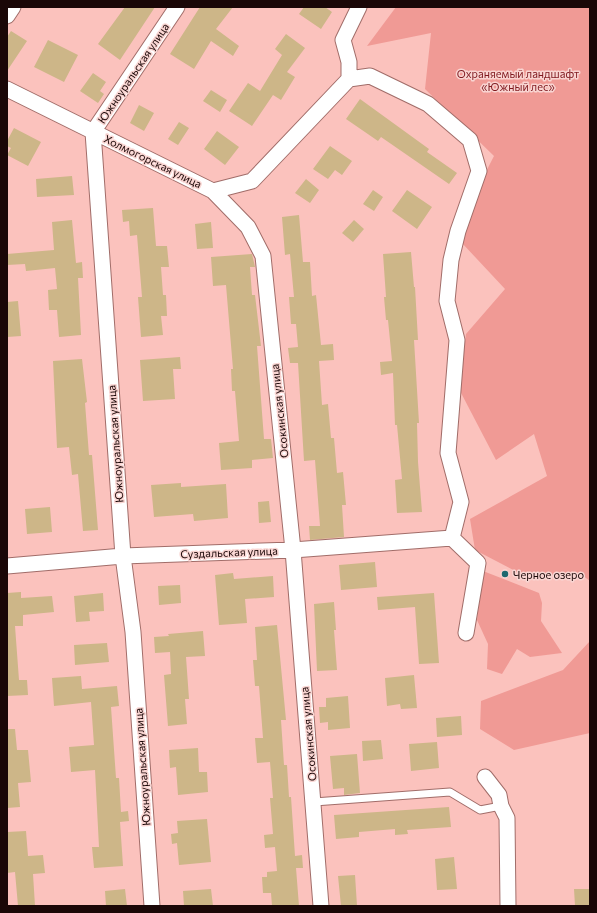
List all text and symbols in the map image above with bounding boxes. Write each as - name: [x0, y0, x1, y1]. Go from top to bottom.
- street label: Южноуральская улица: [95, 20, 171, 126]
- park label: Охраняемый ландшафт «Южный лес»: [457, 67, 579, 93]
- street label: Холмогорская улица: [102, 132, 204, 190]
- street label: Осокинская улица: [268, 363, 290, 459]
- street label: Южноуральская улица: [104, 385, 126, 503]
- street label: Суздальская улица: [180, 544, 278, 560]
- place label: Черное озеро: [513, 568, 585, 581]
- marker: Черное озеро: [500, 569, 510, 579]
- street label: Осокинская улица: [297, 686, 319, 782]
- street label: Южноуральская улица: [131, 708, 153, 826]

